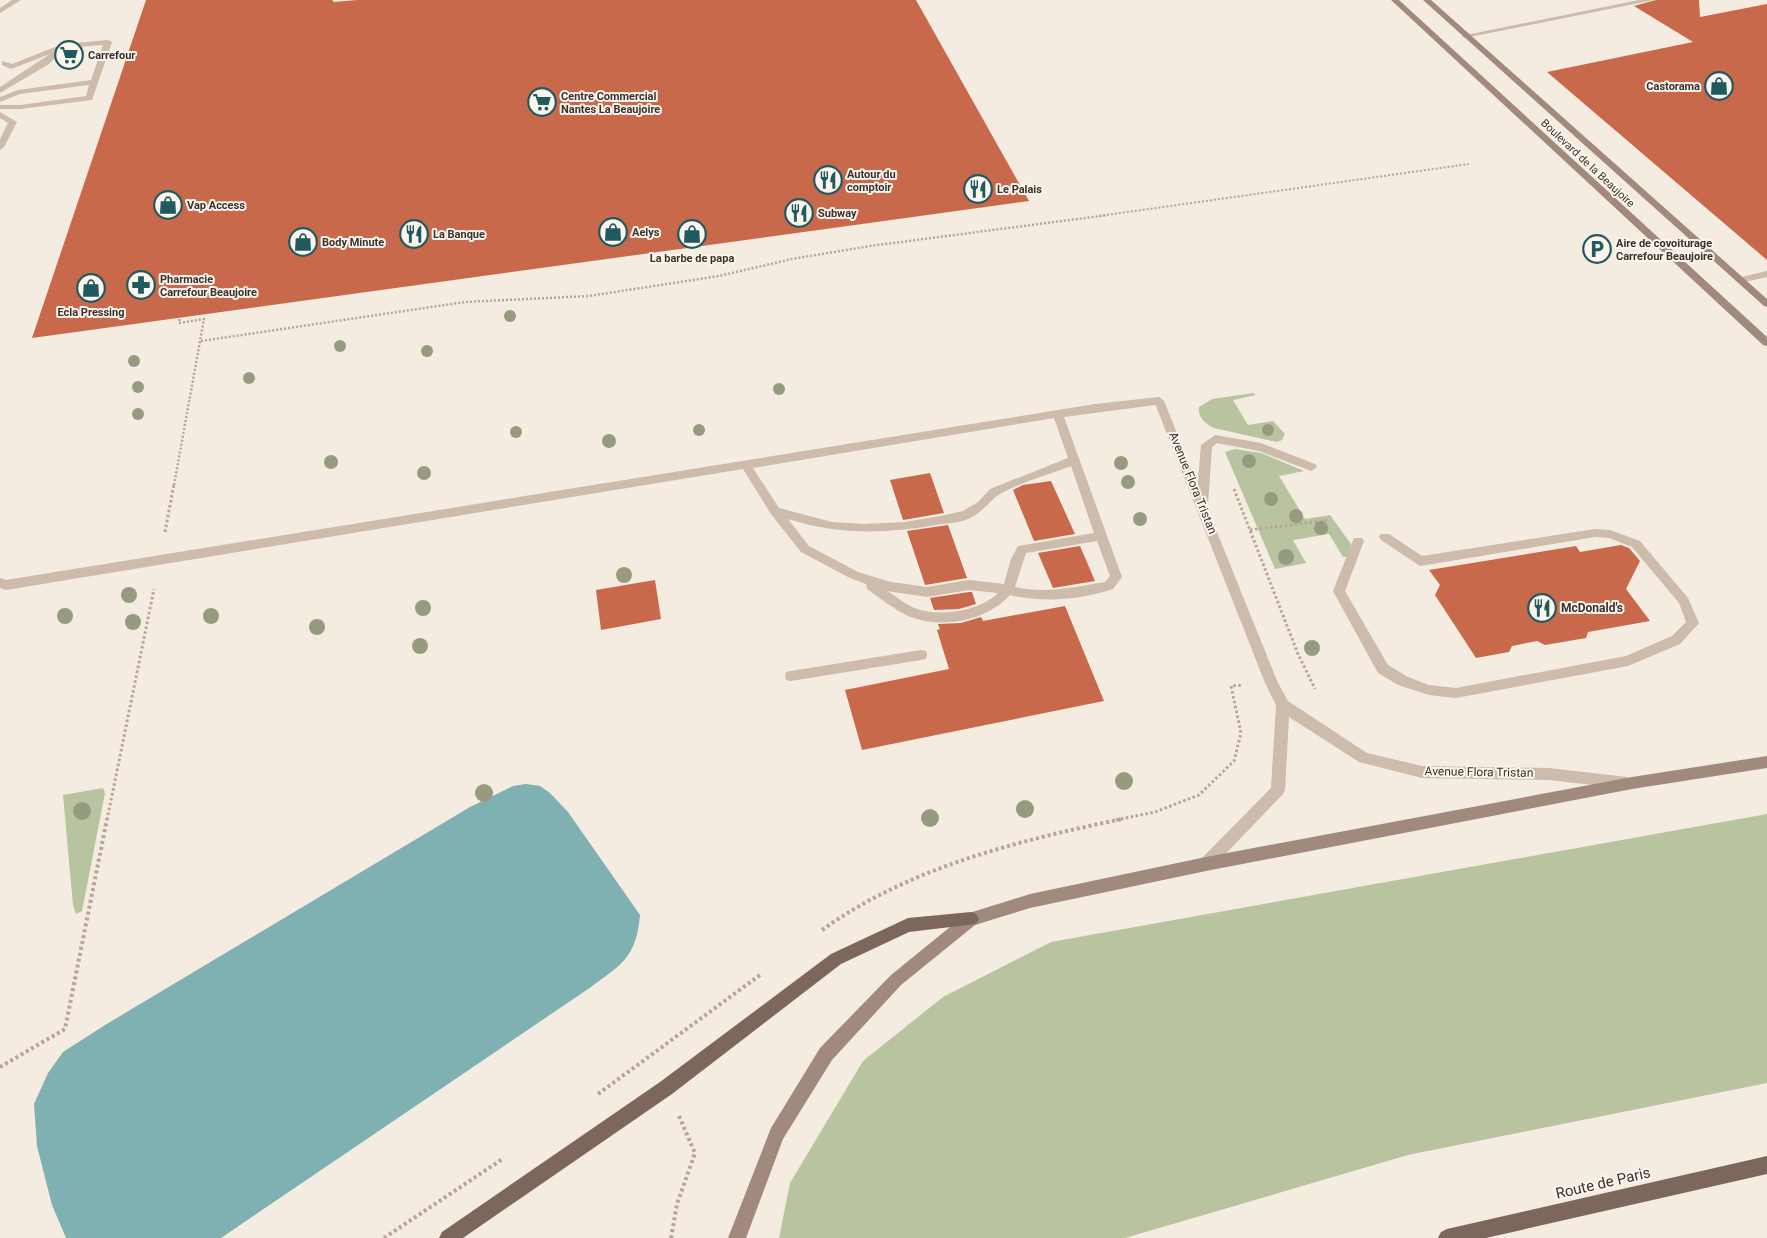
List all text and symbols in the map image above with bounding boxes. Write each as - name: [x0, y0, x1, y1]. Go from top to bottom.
- supermarket icon: Carrefour: [54, 40, 84, 70]
- place label: Carrefour: [88, 49, 135, 62]
- shop icon: Castorama: [1704, 71, 1734, 101]
- place label: Castorama: [1646, 80, 1700, 93]
- supermarket icon: Centre Commercial Nantes La Beaujoire: [527, 87, 557, 117]
- place label: Centre Commercial Nantes La Beaujoire: [561, 90, 660, 116]
- street label: Boulevard de la Beaujoire: [1538, 117, 1637, 210]
- restaurant icon: Autour du comptoir: [813, 165, 843, 195]
- place label: Autour du comptoir: [847, 168, 896, 194]
- restaurant icon: Le Palais: [963, 174, 993, 204]
- place label: Le Palais: [997, 183, 1042, 196]
- shop icon: Vap Access: [153, 190, 183, 220]
- restaurant icon: Subway: [784, 198, 814, 228]
- place label: Vap Access: [187, 199, 245, 212]
- place label: Subway: [818, 207, 857, 220]
- shop icon: Aelys: [598, 217, 628, 247]
- restaurant icon: La Banque: [399, 219, 429, 249]
- shop icon: La barbe de papa: [677, 219, 707, 249]
- place label: Aelys: [632, 226, 660, 239]
- shop icon: Body Minute: [288, 227, 318, 257]
- place label: La Banque: [433, 228, 485, 241]
- parking icon: Aire de covoiturage Carrefour Beaujoire: [1582, 234, 1612, 264]
- place label: Body Minute: [322, 236, 384, 249]
- place label: Aire de covoiturage Carrefour Beaujoire: [1616, 237, 1713, 263]
- place label: La barbe de papa: [650, 252, 734, 265]
- pharmacy icon: Pharmacie Carrefour Beaujoire: [126, 270, 156, 300]
- shop icon: Ecla Pressing: [76, 273, 106, 303]
- place label: Pharmacie Carrefour Beaujoire: [160, 273, 257, 299]
- place label: Ecla Pressing: [58, 306, 124, 319]
- street label: Avenue Flora Tristan: [1166, 430, 1220, 536]
- restaurant icon: McDonald's: [1527, 593, 1557, 623]
- place label: McDonald's: [1561, 601, 1623, 615]
- street label: Avenue Flora Tristan: [1425, 764, 1533, 780]
- street label: Route de Paris: [1554, 1163, 1652, 1203]

